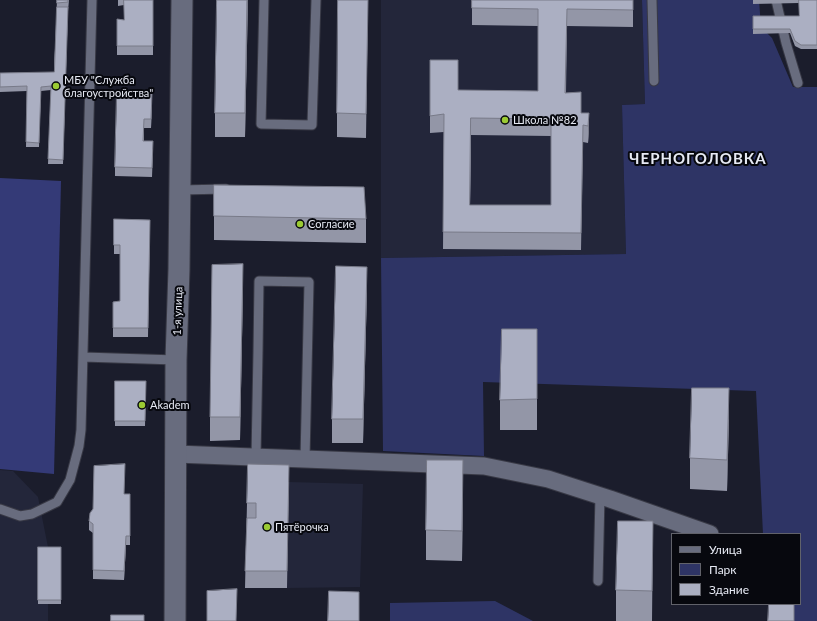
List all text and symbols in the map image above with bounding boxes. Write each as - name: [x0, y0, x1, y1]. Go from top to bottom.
- place label: МБУ "Служба благоустройства": [64, 73, 153, 99]
- marker: МБУ "Служба благоустройства": [51, 81, 61, 91]
- place label: Школа №82: [513, 113, 577, 127]
- marker: Школа №82: [500, 115, 510, 125]
- district label: ЧЕРНОГОЛОВКА: [629, 150, 767, 168]
- place label: Согласие: [308, 217, 355, 231]
- marker: Согласие: [295, 219, 305, 229]
- street label: 1-я улица: [171, 286, 185, 336]
- place label: Akadem: [150, 398, 189, 412]
- marker: Akadem: [137, 400, 147, 410]
- place label: Пятёрочка: [275, 520, 329, 534]
- marker: Пятёрочка: [262, 522, 272, 532]
- legend: [671, 533, 801, 605]
- text: Улица: [709, 542, 742, 557]
- text: Парк: [709, 562, 737, 577]
- text: Здание: [709, 582, 749, 597]

